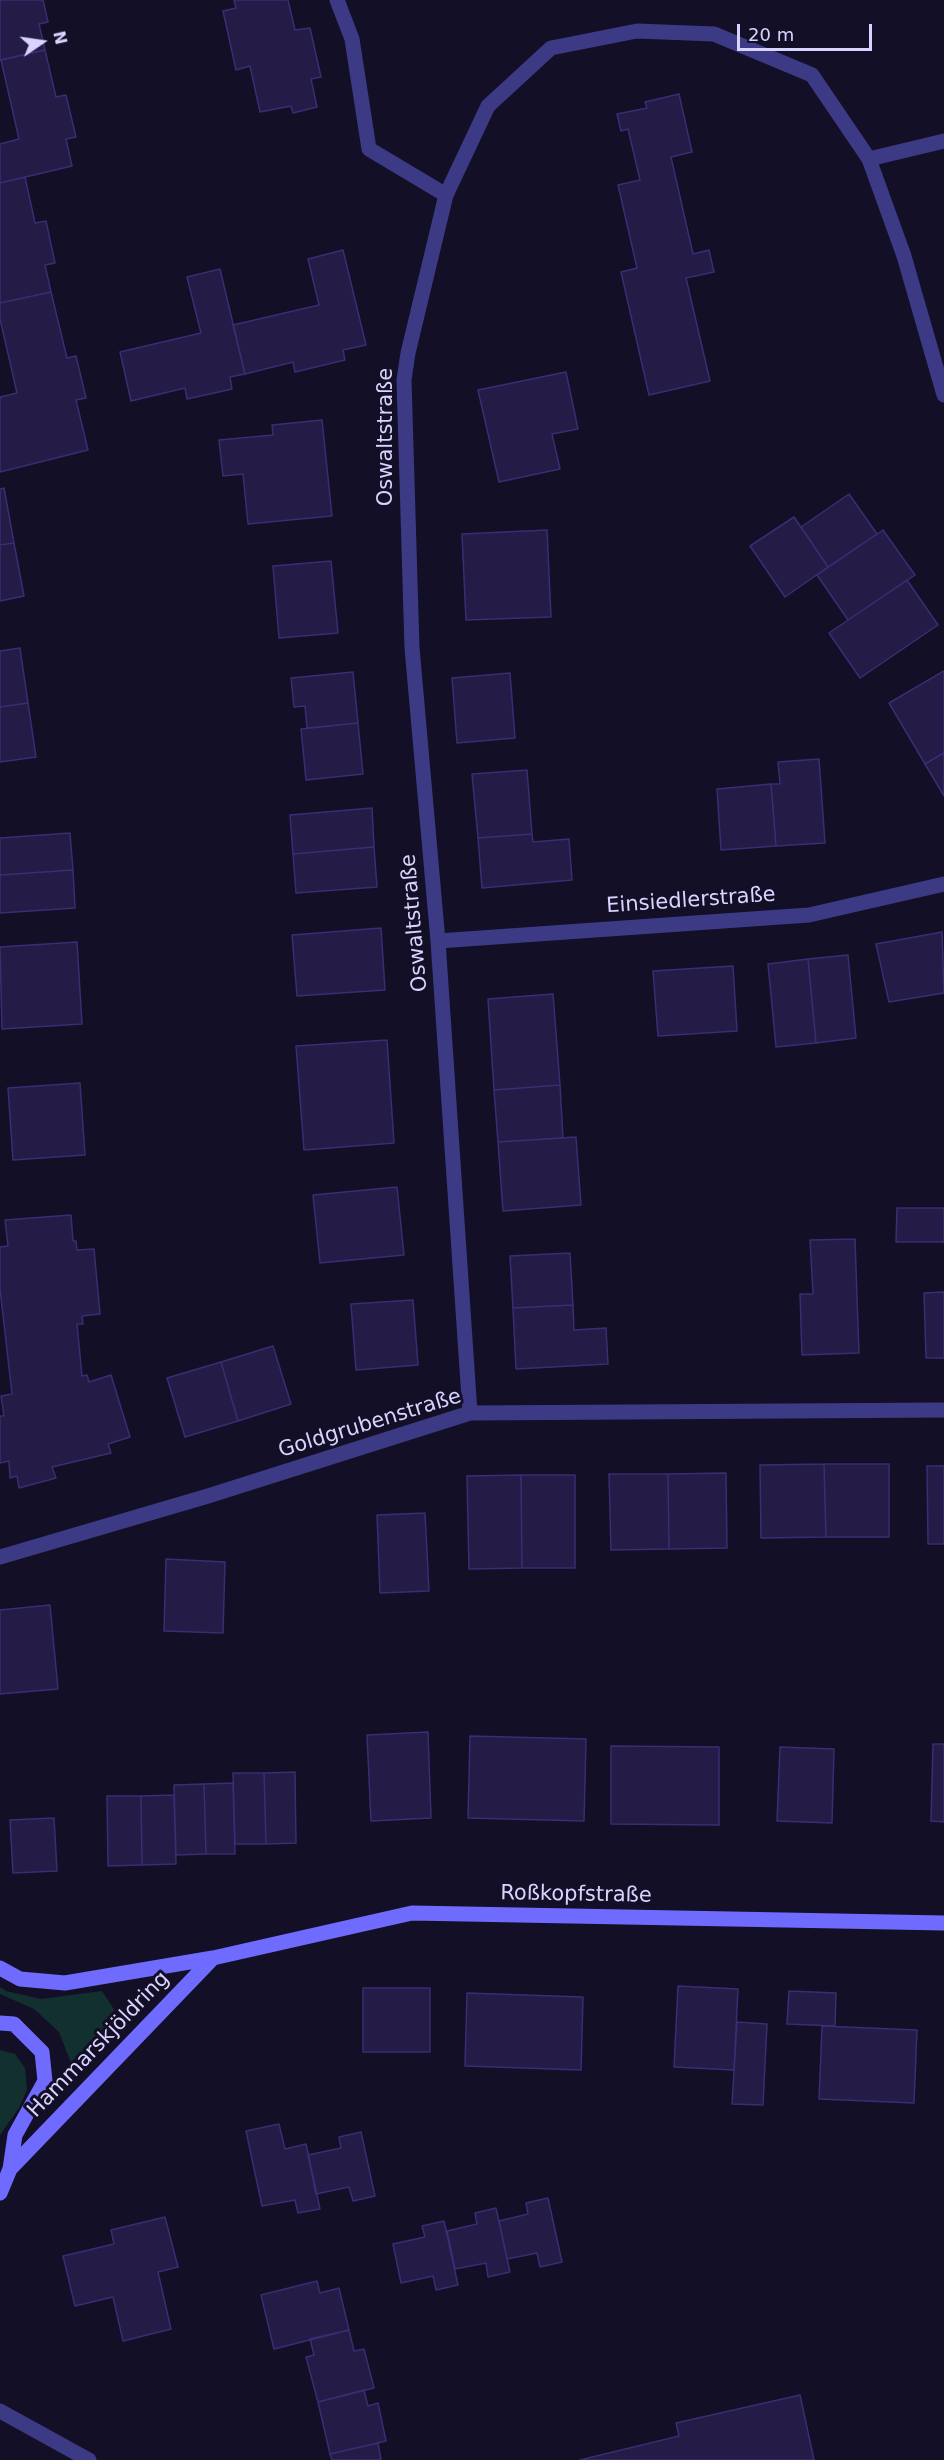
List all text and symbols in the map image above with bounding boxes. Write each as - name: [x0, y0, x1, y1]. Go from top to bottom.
- north arrow: [12, 12, 72, 72]
- scale bar: [740, 12, 875, 50]
- text: 20 m: [748, 24, 794, 45]
- text: N: [49, 29, 71, 46]
- street label: Oswaltstraße: [374, 368, 400, 506]
- street label: Oswaltstraße: [396, 853, 434, 993]
- street label: Einsiedlerstraße: [606, 883, 776, 919]
- street label: Goldgrubenstraße: [275, 1384, 465, 1464]
- street label: Roßkopfstraße: [500, 1881, 652, 1909]
- street label: Hammarskjöldring: [23, 1967, 175, 2123]

